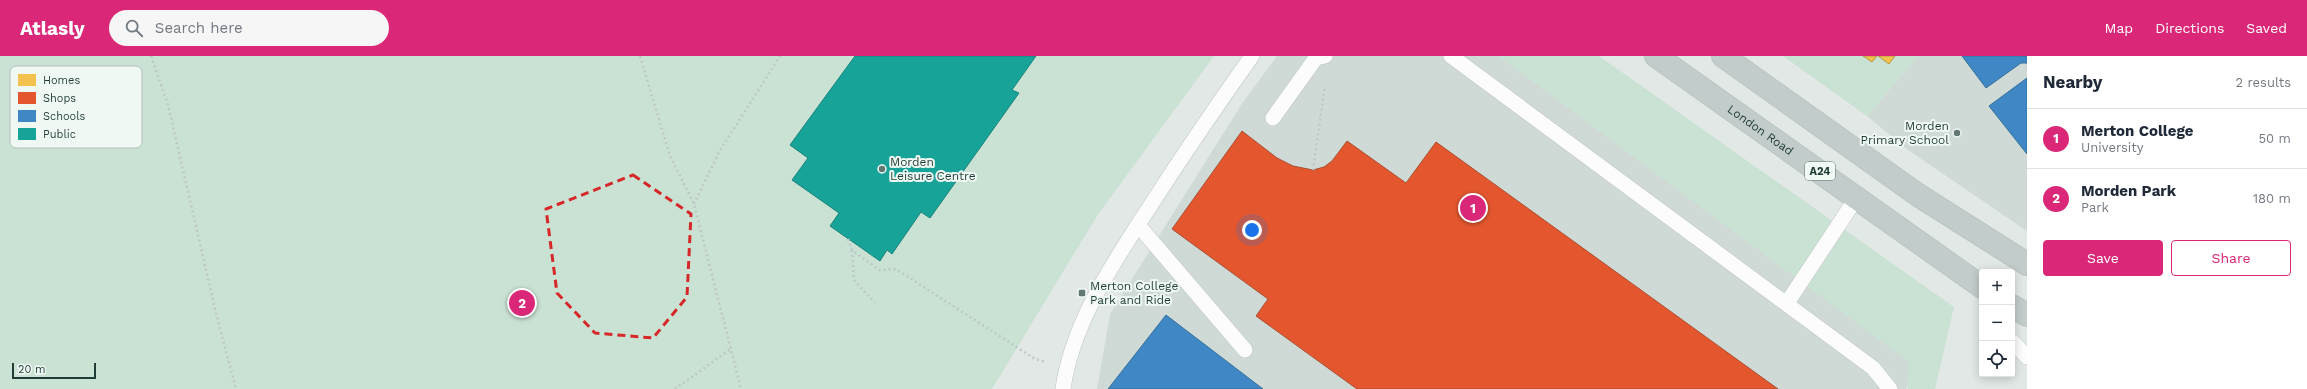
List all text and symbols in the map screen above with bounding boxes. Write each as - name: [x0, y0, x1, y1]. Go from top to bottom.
- search box: [109, 10, 389, 46]
- text: Atlasly: [20, 17, 85, 40]
- icon: search: [123, 17, 145, 39]
- text: Search here: [155, 19, 243, 37]
- text: Map: [2105, 20, 2133, 36]
- text: Directions: [2155, 20, 2224, 36]
- text: Saved: [2246, 20, 2287, 36]
- legend: [10, 66, 142, 148]
- text: Nearby: [2043, 72, 2102, 92]
- text: Homes: [43, 74, 80, 87]
- text: 2 results: [2236, 75, 2291, 90]
- text: Shops: [43, 92, 76, 105]
- street label: London Road: [1725, 102, 1796, 158]
- text: Schools: [43, 110, 86, 123]
- place label: Morden Primary School: [1861, 119, 1949, 147]
- text: Merton College: [2081, 122, 2193, 140]
- text: Public: [43, 128, 76, 141]
- marker: Morden Primary School: [1952, 128, 1962, 138]
- text: 1: [2053, 131, 2059, 146]
- text: 50 m: [2259, 131, 2291, 146]
- text: University: [2081, 140, 2143, 155]
- place label: Morden Leisure Centre: [890, 155, 976, 183]
- road number: A24: [1805, 162, 1835, 180]
- marker: Morden Leisure Centre: [877, 164, 887, 174]
- text: Morden Park: [2081, 182, 2176, 200]
- text: 2: [2052, 191, 2060, 206]
- text: 180 m: [2253, 191, 2291, 206]
- pin: 1: [1460, 193, 1486, 223]
- text: Park: [2081, 200, 2109, 215]
- your location: [1242, 220, 1262, 240]
- button: Save: [2043, 240, 2163, 276]
- button: Share: [2171, 240, 2291, 276]
- map controls: [1979, 269, 2015, 377]
- button: +: [1979, 269, 2015, 305]
- place label: Merton College Park and Ride: [1090, 279, 1178, 307]
- pin: 2: [509, 288, 535, 318]
- marker: Merton College Park and Ride: [1077, 288, 1087, 298]
- button: −: [1979, 305, 2015, 341]
- button: locate: [1979, 341, 2015, 377]
- scale bar: [12, 361, 96, 380]
- text: 20 m: [18, 363, 46, 376]

